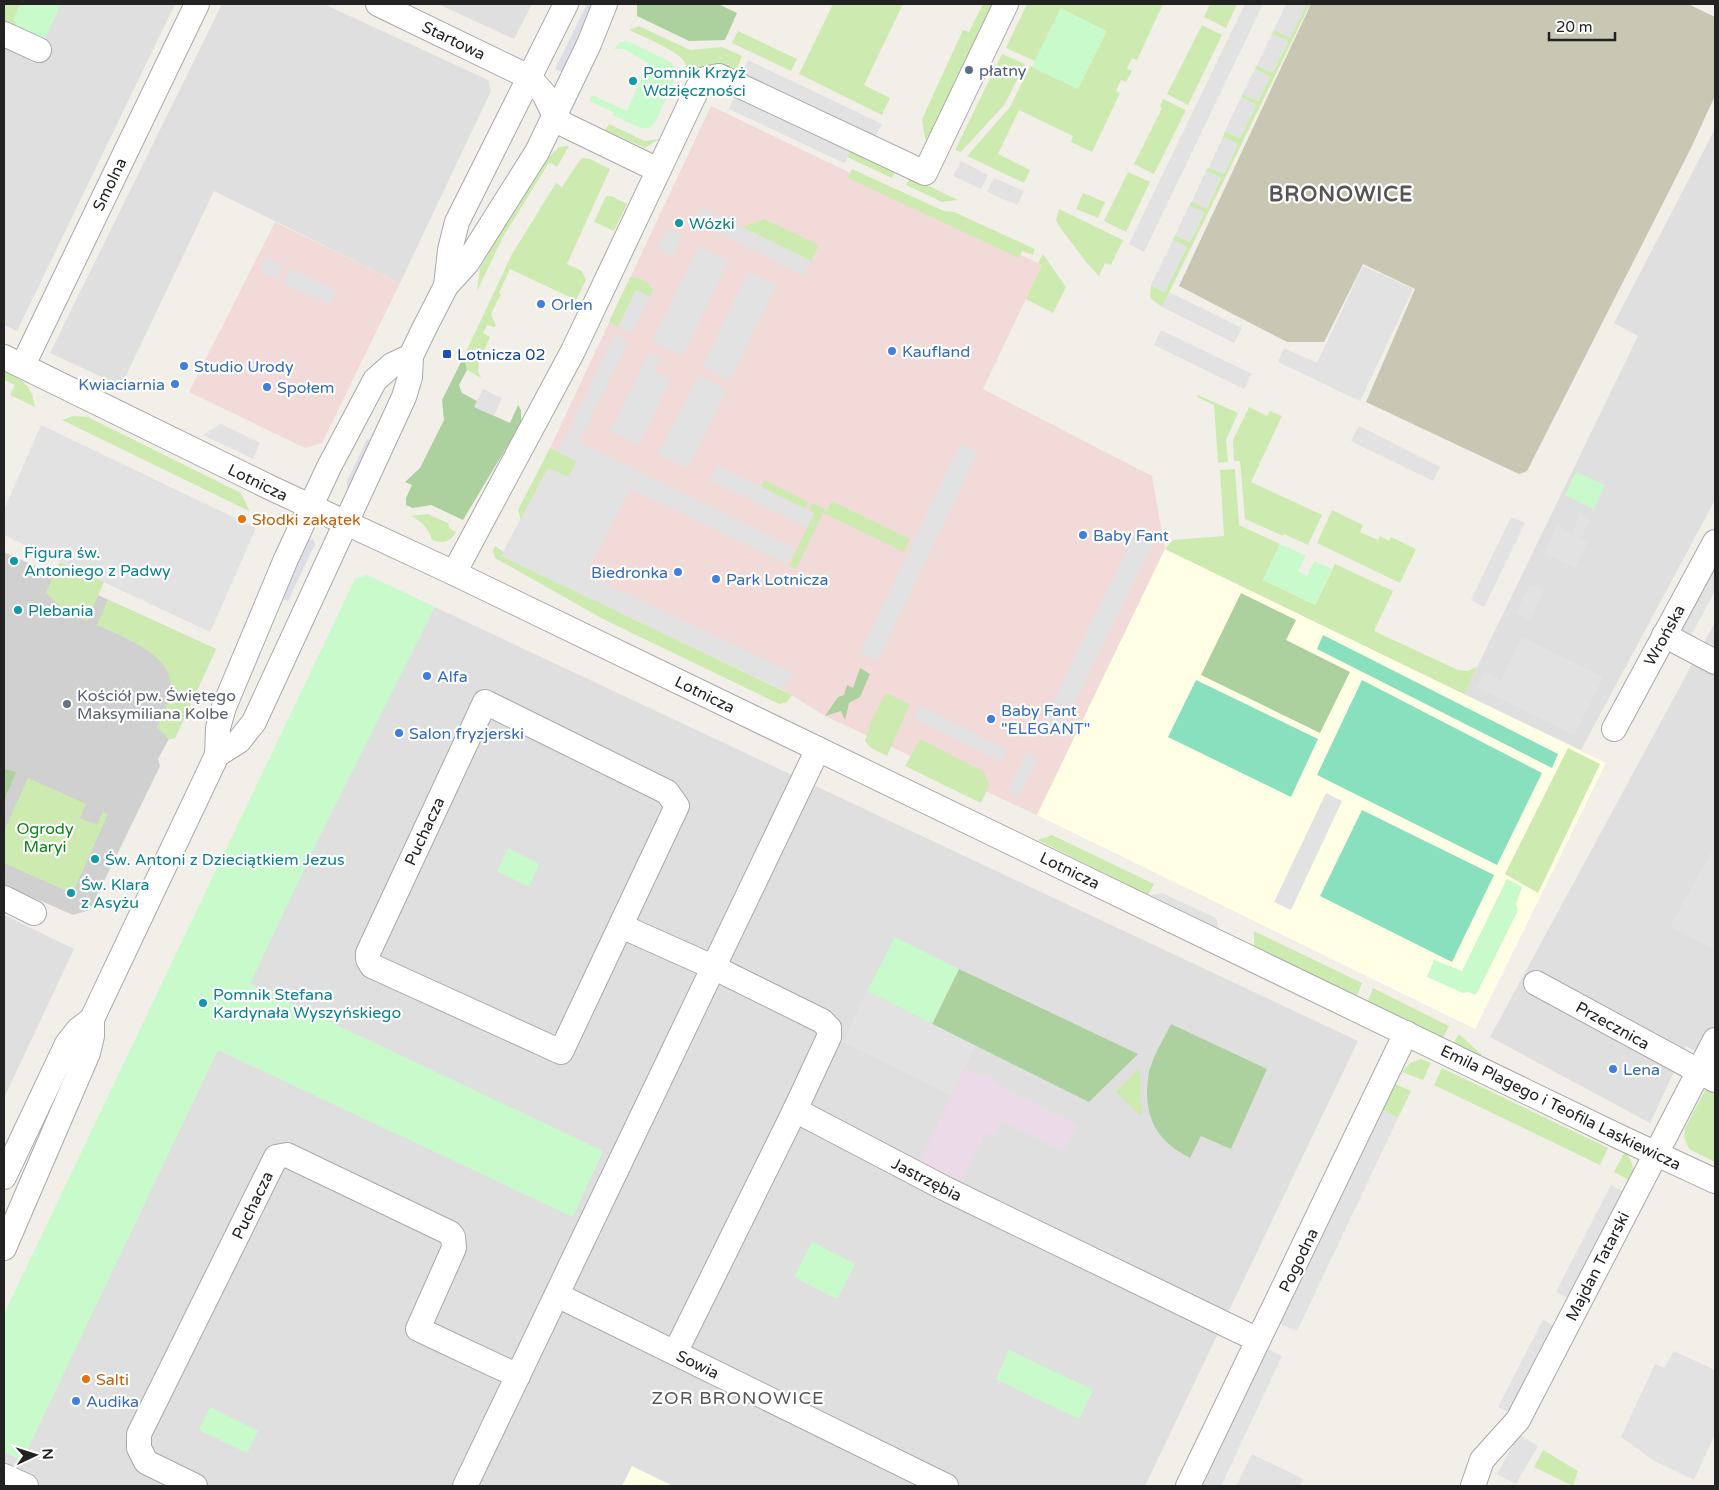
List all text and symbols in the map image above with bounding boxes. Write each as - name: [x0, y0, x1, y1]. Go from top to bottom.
- scale bar: [1549, 10, 1615, 42]
- street label: Startowa: [419, 17, 488, 65]
- text: 20 m: [1556, 18, 1593, 36]
- place label: płatny: [979, 61, 1027, 81]
- place label: Pomnik Krzyż Wdzięczności: [643, 63, 746, 101]
- marker: płatny: [963, 64, 975, 76]
- marker: Pomnik Krzyż Wdzięczności: [627, 75, 639, 87]
- street label: Smolna: [88, 154, 131, 214]
- district label: BRONOWICE: [1269, 182, 1413, 207]
- place label: Wózki: [689, 214, 735, 234]
- marker: Wózki: [673, 217, 685, 229]
- place label: Orlen: [551, 295, 593, 315]
- marker: Orlen: [535, 298, 547, 310]
- place label: Kaufland: [902, 342, 970, 362]
- place label: Lotnicza 02: [457, 345, 545, 365]
- marker: Kaufland: [886, 345, 898, 357]
- marker: Lotnicza 02: [441, 348, 453, 360]
- place label: Studio Urody: [194, 357, 294, 377]
- marker: Studio Urody: [178, 360, 190, 372]
- place label: Kwiaciarnia: [78, 375, 165, 395]
- marker: Kwiaciarnia: [169, 378, 181, 390]
- place label: Społem: [277, 378, 334, 398]
- marker: Społem: [261, 381, 273, 393]
- street label: Lotnicza: [224, 460, 291, 506]
- place label: Słodki zakątek: [252, 510, 361, 530]
- marker: Słodki zakątek: [236, 513, 248, 525]
- place label: Baby Fant: [1093, 526, 1169, 546]
- marker: Baby Fant: [1077, 529, 1089, 541]
- place label: Figura św. Antoniego z Padwy: [24, 543, 171, 581]
- marker: Figura św. Antoniego z Padwy: [8, 555, 20, 567]
- place label: Biedronka: [591, 563, 668, 583]
- marker: Biedronka: [672, 566, 684, 578]
- place label: Park Lotnicza: [726, 570, 829, 590]
- marker: Park Lotnicza: [710, 573, 722, 585]
- place label: Plebania: [28, 601, 94, 621]
- street label: Wrońska: [1640, 601, 1690, 670]
- marker: Plebania: [12, 604, 24, 616]
- place label: Alfa: [437, 667, 468, 687]
- marker: Alfa: [421, 670, 433, 682]
- street label: Lotnicza: [671, 672, 738, 718]
- place label: Kościół pw. Świętego Maksymiliana Kolbe: [77, 686, 236, 724]
- marker: Kościół pw. Świętego Maksymiliana Kolbe: [61, 698, 73, 710]
- place label: Baby Fant "ELEGANT": [1001, 701, 1090, 739]
- marker: Baby Fant "ELEGANT": [985, 713, 997, 725]
- place label: Salon fryzjerski: [409, 724, 524, 744]
- marker: Salon fryzjerski: [393, 727, 405, 739]
- street label: Puchacza: [400, 794, 449, 869]
- park label: Ogrody Maryi: [16, 819, 74, 857]
- street label: Lotnicza: [1036, 848, 1103, 894]
- place label: Św. Antoni z Dzieciątkiem Jezus: [105, 850, 345, 870]
- marker: Św. Antoni z Dzieciątkiem Jezus: [89, 853, 101, 865]
- place label: Św. Klara z Asyżu: [81, 875, 150, 913]
- marker: Św. Klara z Asyżu: [65, 887, 77, 899]
- place label: Pomnik Stefana Kardynała Wyszyńskiego: [213, 985, 401, 1023]
- marker: Pomnik Stefana Kardynała Wyszyńskiego: [197, 997, 209, 1009]
- street label: Przecznica: [1572, 997, 1653, 1054]
- street label: Emila Plagego i Teofila Laskiewicza: [1437, 1041, 1684, 1175]
- place label: Lena: [1623, 1060, 1660, 1080]
- marker: Lena: [1607, 1063, 1619, 1075]
- street label: Jastrzębia: [888, 1154, 965, 1206]
- street label: Puchacza: [228, 1168, 278, 1243]
- street label: Majdan Tatarski: [1562, 1208, 1634, 1325]
- street label: Pogodna: [1275, 1225, 1323, 1296]
- street label: Sowia: [673, 1346, 722, 1384]
- place label: Salti: [96, 1370, 129, 1390]
- marker: Salti: [80, 1373, 92, 1385]
- district label: ZOR BRONOWICE: [652, 1387, 824, 1409]
- place label: Audika: [86, 1392, 139, 1412]
- marker: Audika: [70, 1395, 82, 1407]
- north arrow: [10, 1430, 60, 1480]
- text: N: [39, 1448, 56, 1460]

